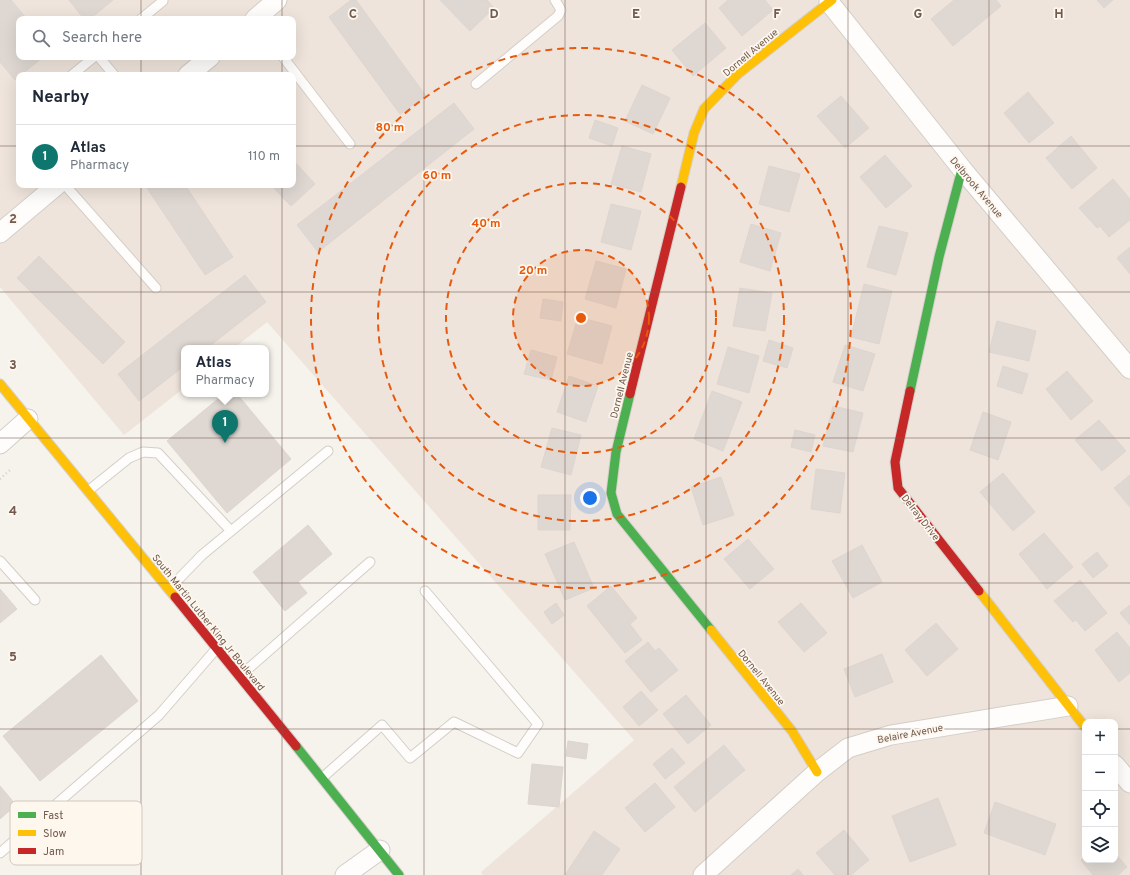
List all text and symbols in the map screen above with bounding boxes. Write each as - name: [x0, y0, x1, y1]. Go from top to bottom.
- text: C: [349, 7, 357, 23]
- text: D: [489, 7, 499, 23]
- text: E: [632, 7, 640, 23]
- text: F: [773, 7, 781, 23]
- text: G: [914, 7, 923, 23]
- text: H: [1054, 7, 1064, 23]
- search box: [16, 16, 296, 60]
- street label: Dornell Avenue: [721, 26, 781, 80]
- icon: search: [30, 27, 52, 49]
- text: Search here: [62, 29, 142, 48]
- text: Nearby: [32, 87, 89, 109]
- text: 80 m: [376, 120, 404, 136]
- text: Atlas: [70, 139, 106, 158]
- text: 1: [42, 149, 48, 165]
- text: 110 m: [248, 149, 280, 165]
- street label: Delbrook Avenue: [946, 155, 1005, 221]
- text: Pharmacy: [70, 158, 129, 174]
- text: 60 m: [423, 168, 451, 184]
- text: 2: [9, 212, 17, 228]
- text: 40 m: [471, 216, 501, 232]
- text: 20 m: [519, 263, 547, 279]
- centre of rings: [574, 311, 588, 325]
- popup: [181, 345, 269, 397]
- street label: Dornell Avenue: [608, 351, 637, 420]
- text: Atlas: [195, 354, 232, 373]
- text: 3: [9, 358, 17, 374]
- text: Pharmacy: [195, 373, 255, 389]
- pin: 1: [212, 410, 238, 443]
- your location: [580, 488, 600, 508]
- street label: Delray Drive: [898, 492, 942, 544]
- text: 4: [9, 504, 17, 520]
- street label: South Martin Luther King Jr Boulevard: [149, 552, 267, 694]
- street label: Dornell Avenue: [734, 647, 787, 708]
- text: 5: [9, 650, 17, 666]
- map controls: [1082, 719, 1118, 863]
- button: +: [1082, 719, 1118, 755]
- street label: Belaire Avenue: [876, 722, 944, 747]
- button: −: [1082, 755, 1118, 791]
- button: locate: [1082, 791, 1118, 827]
- legend: [10, 801, 142, 865]
- text: Fast: [43, 809, 63, 823]
- text: Slow: [43, 827, 66, 841]
- button: layers: [1082, 827, 1118, 863]
- text: Jam: [43, 845, 64, 859]

